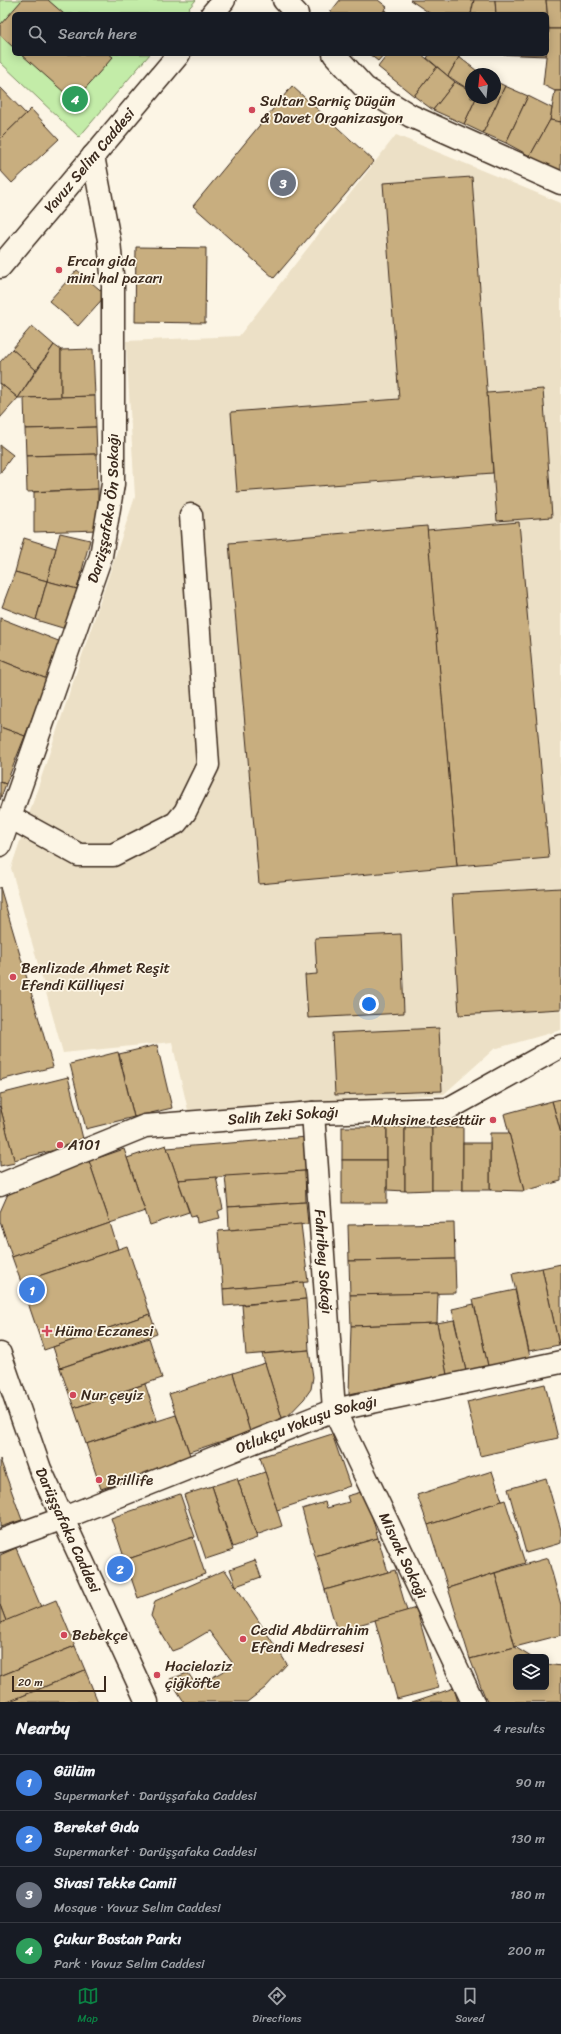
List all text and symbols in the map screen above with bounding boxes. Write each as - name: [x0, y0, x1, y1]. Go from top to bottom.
- search box: [12, 12, 549, 56]
- text: Search here: [58, 21, 137, 47]
- icon: search: [26, 23, 48, 45]
- north arrow: [465, 68, 501, 104]
- pin: 4: [62, 84, 88, 114]
- place label: Sultan Sarniç Dügün & Davet Organizasyon: [260, 88, 403, 131]
- street label: Yavuz Selim Caddesi: [37, 101, 142, 219]
- marker: Sultan Sarniç Dügün & Davet Organizasyon: [247, 105, 257, 115]
- pin: 3: [270, 168, 296, 198]
- place label: Ercan gida mini hal pazarı: [67, 248, 163, 291]
- marker: Ercan gida mini hal pazarı: [54, 265, 64, 275]
- street label: Darüşşafaka Ön Sokağı: [80, 433, 126, 587]
- place label: Benlizade Ahmet Reşit Efendi Külliyesi: [21, 955, 171, 998]
- marker: Benlizade Ahmet Reşit Efendi Külliyesi: [8, 972, 18, 982]
- your location: [359, 994, 379, 1014]
- street label: Salih Zeki Sokağı: [227, 1099, 339, 1133]
- place label: Muhsine tesettür: [371, 1107, 486, 1133]
- marker: Muhsine tesettür: [488, 1115, 498, 1125]
- place label: A101: [67, 1132, 100, 1158]
- marker: A101: [55, 1140, 65, 1150]
- street label: Fahribey Sokağı: [307, 1208, 340, 1315]
- pin: 1: [19, 1275, 45, 1305]
- place label: Hüma Eczanesi: [55, 1318, 154, 1344]
- marker: Hüma Eczanesi: [42, 1326, 52, 1336]
- place label: Nur çeyiz: [81, 1382, 145, 1408]
- street label: Otlukçu Yokuşu Sokağı: [231, 1388, 379, 1461]
- marker: Nur çeyiz: [68, 1390, 78, 1400]
- street label: Darüşşafaka Caddesi: [28, 1463, 109, 1598]
- place label: Brillife: [107, 1467, 153, 1493]
- marker: Brillife: [94, 1475, 104, 1485]
- street label: Misvak Sokağı: [371, 1508, 435, 1604]
- pin: 2: [107, 1554, 133, 1584]
- place label: Cedid Abdürrahim Efendi Medresesi: [251, 1617, 369, 1660]
- place label: Bebekçe: [72, 1622, 128, 1648]
- marker: Bebekçe: [59, 1630, 69, 1640]
- marker: Cedid Abdürrahim Efendi Medresesi: [238, 1634, 248, 1644]
- place label: Hacielaziz çiğköfte: [165, 1653, 233, 1696]
- map controls: [513, 1654, 549, 1690]
- button: layers: [513, 1654, 549, 1690]
- marker: Hacielaziz çiğköfte: [152, 1670, 162, 1680]
- text: 20 m: [18, 1673, 43, 1692]
- scale bar: [12, 1674, 106, 1693]
- text: Nearby: [16, 1713, 70, 1743]
- text: 4 results: [493, 1717, 545, 1740]
- text: Gülüm: [54, 1758, 95, 1784]
- text: 1: [26, 1771, 32, 1794]
- text: 90 m: [515, 1771, 545, 1794]
- text: Supermarket · Darüşşafaka Caddesi: [54, 1784, 257, 1807]
- text: Bereket Gıda: [54, 1814, 139, 1840]
- text: 2: [25, 1827, 33, 1850]
- text: 130 m: [511, 1827, 545, 1850]
- text: Supermarket · Darüşşafaka Caddesi: [54, 1840, 257, 1863]
- text: Sivasi Tekke Camii: [54, 1870, 176, 1896]
- text: 3: [25, 1883, 33, 1906]
- text: 180 m: [510, 1883, 545, 1906]
- text: Mosque · Yavuz Selim Caddesi: [54, 1896, 221, 1919]
- text: Çukur Bostan Parkı: [54, 1926, 181, 1952]
- text: 4: [25, 1939, 33, 1962]
- text: 200 m: [508, 1939, 545, 1962]
- text: Park · Yavuz Selim Caddesi: [54, 1952, 205, 1975]
- tab: Map: [77, 1985, 99, 2028]
- tab: Directions: [252, 1985, 302, 2028]
- tab: Saved: [455, 1985, 484, 2028]

